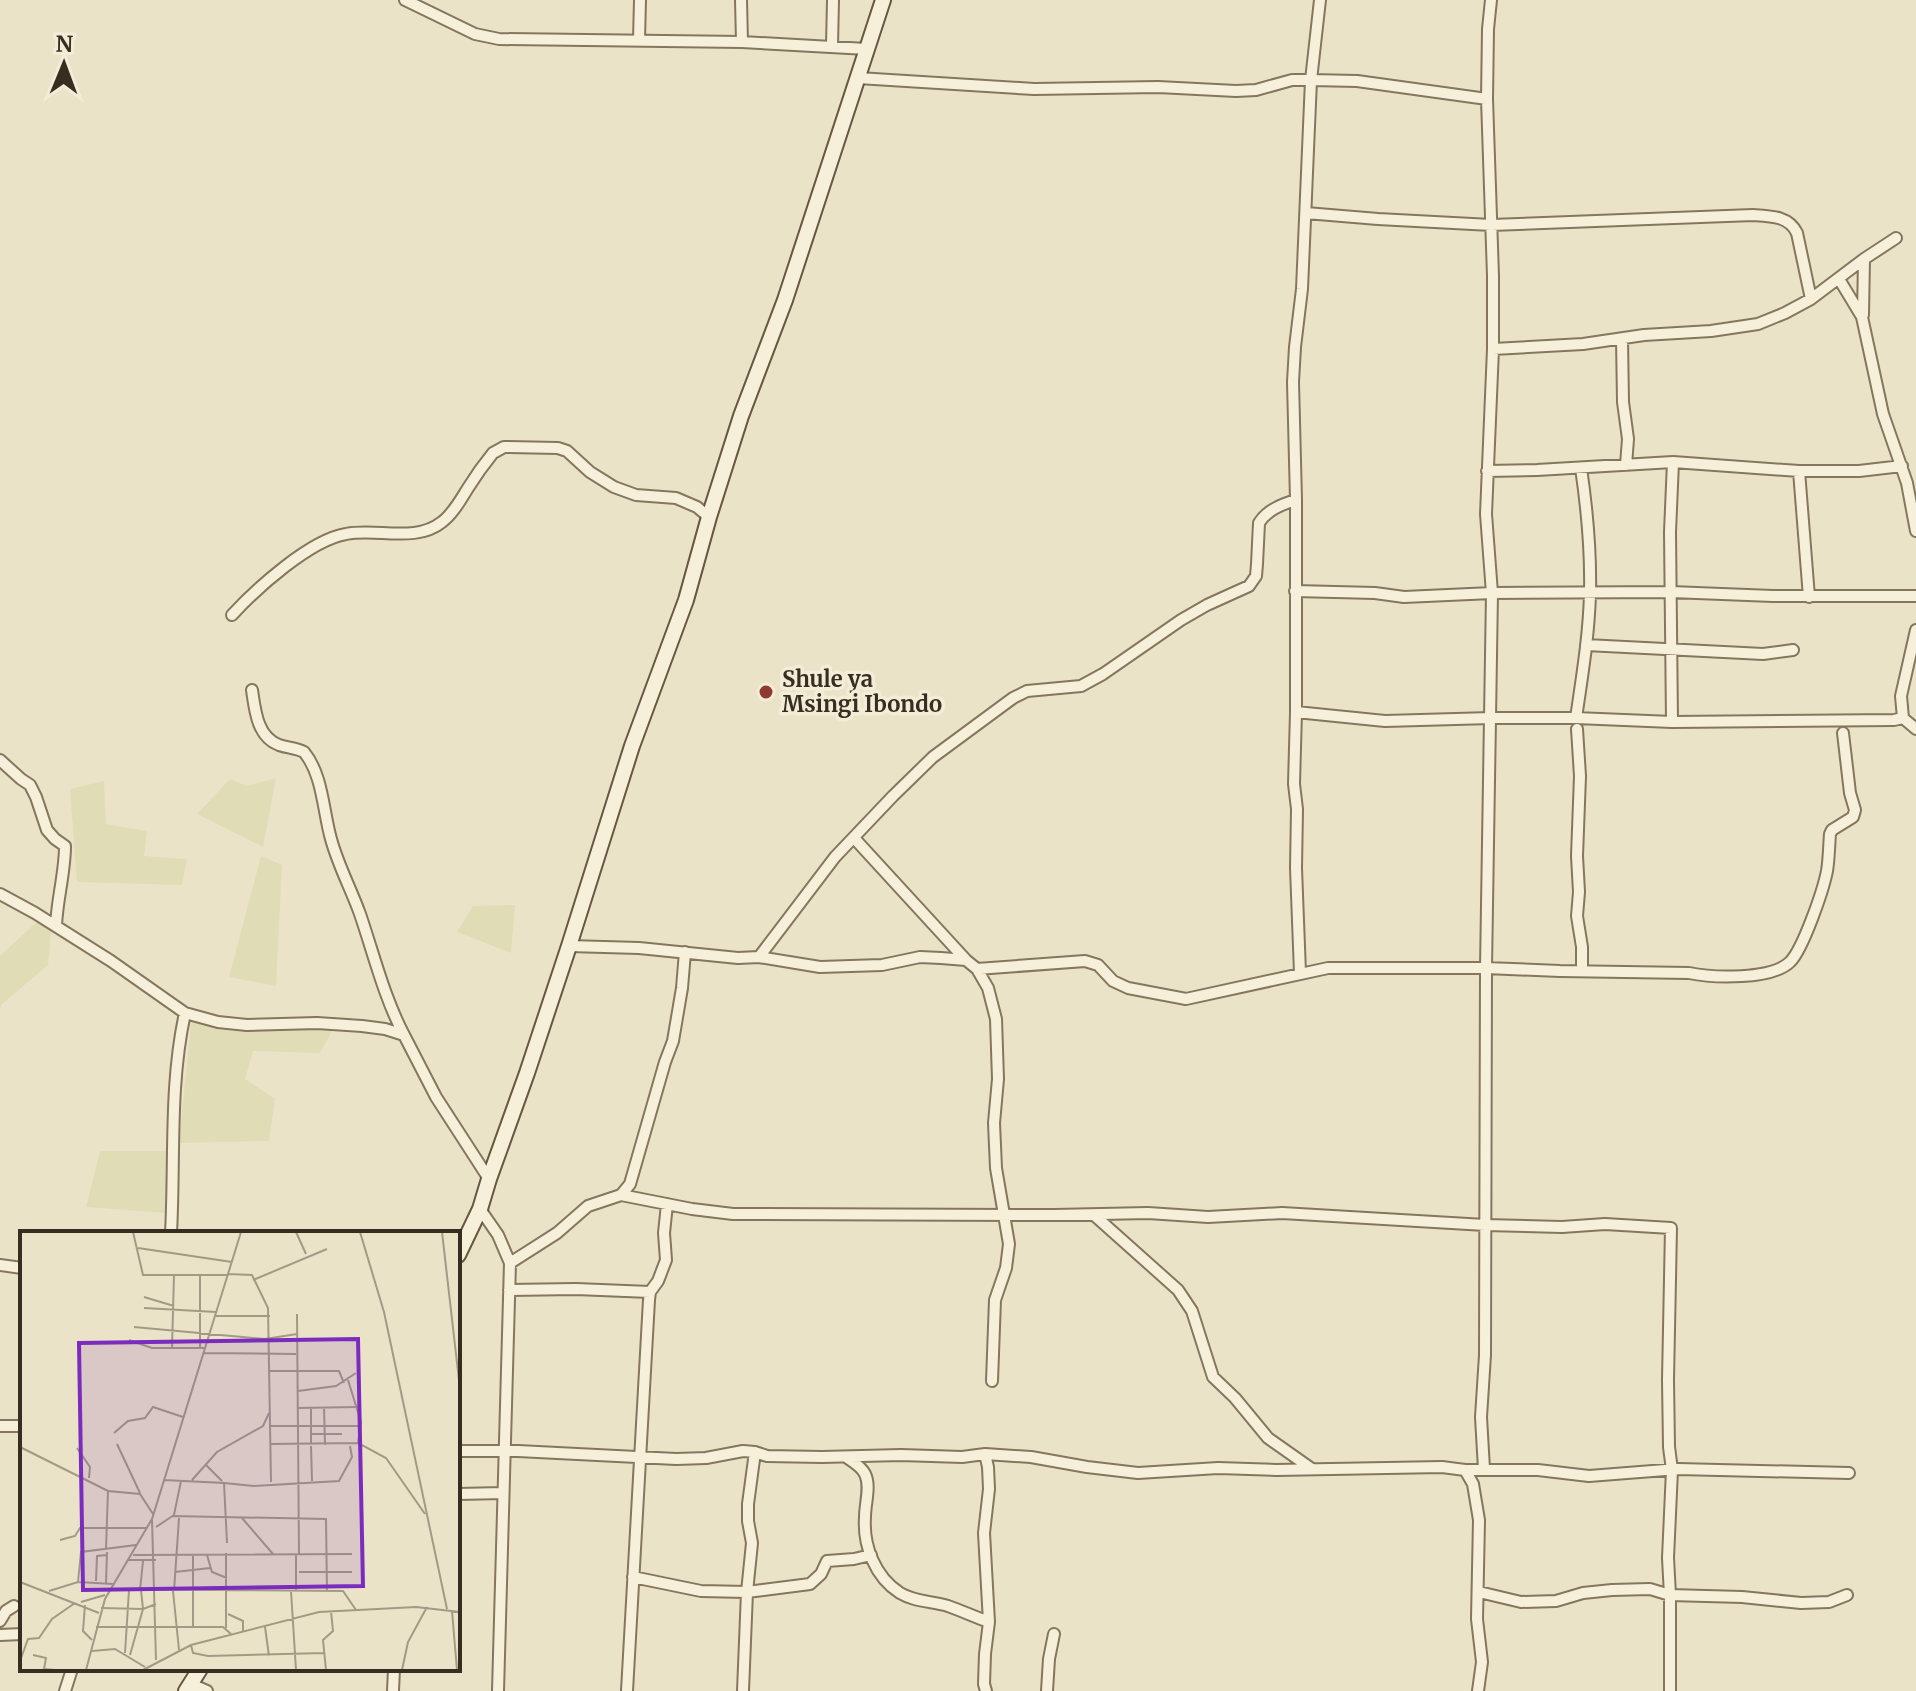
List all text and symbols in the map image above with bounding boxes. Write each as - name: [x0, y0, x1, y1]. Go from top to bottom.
- north arrow: [24, 24, 104, 104]
- text: N: [55, 30, 74, 58]
- place label: Shule ya Msingi Ibondo: [782, 665, 942, 718]
- marker: Shule ya Msingi Ibondo: [757, 683, 775, 701]
- inset map: [20, 1231, 460, 1671]

